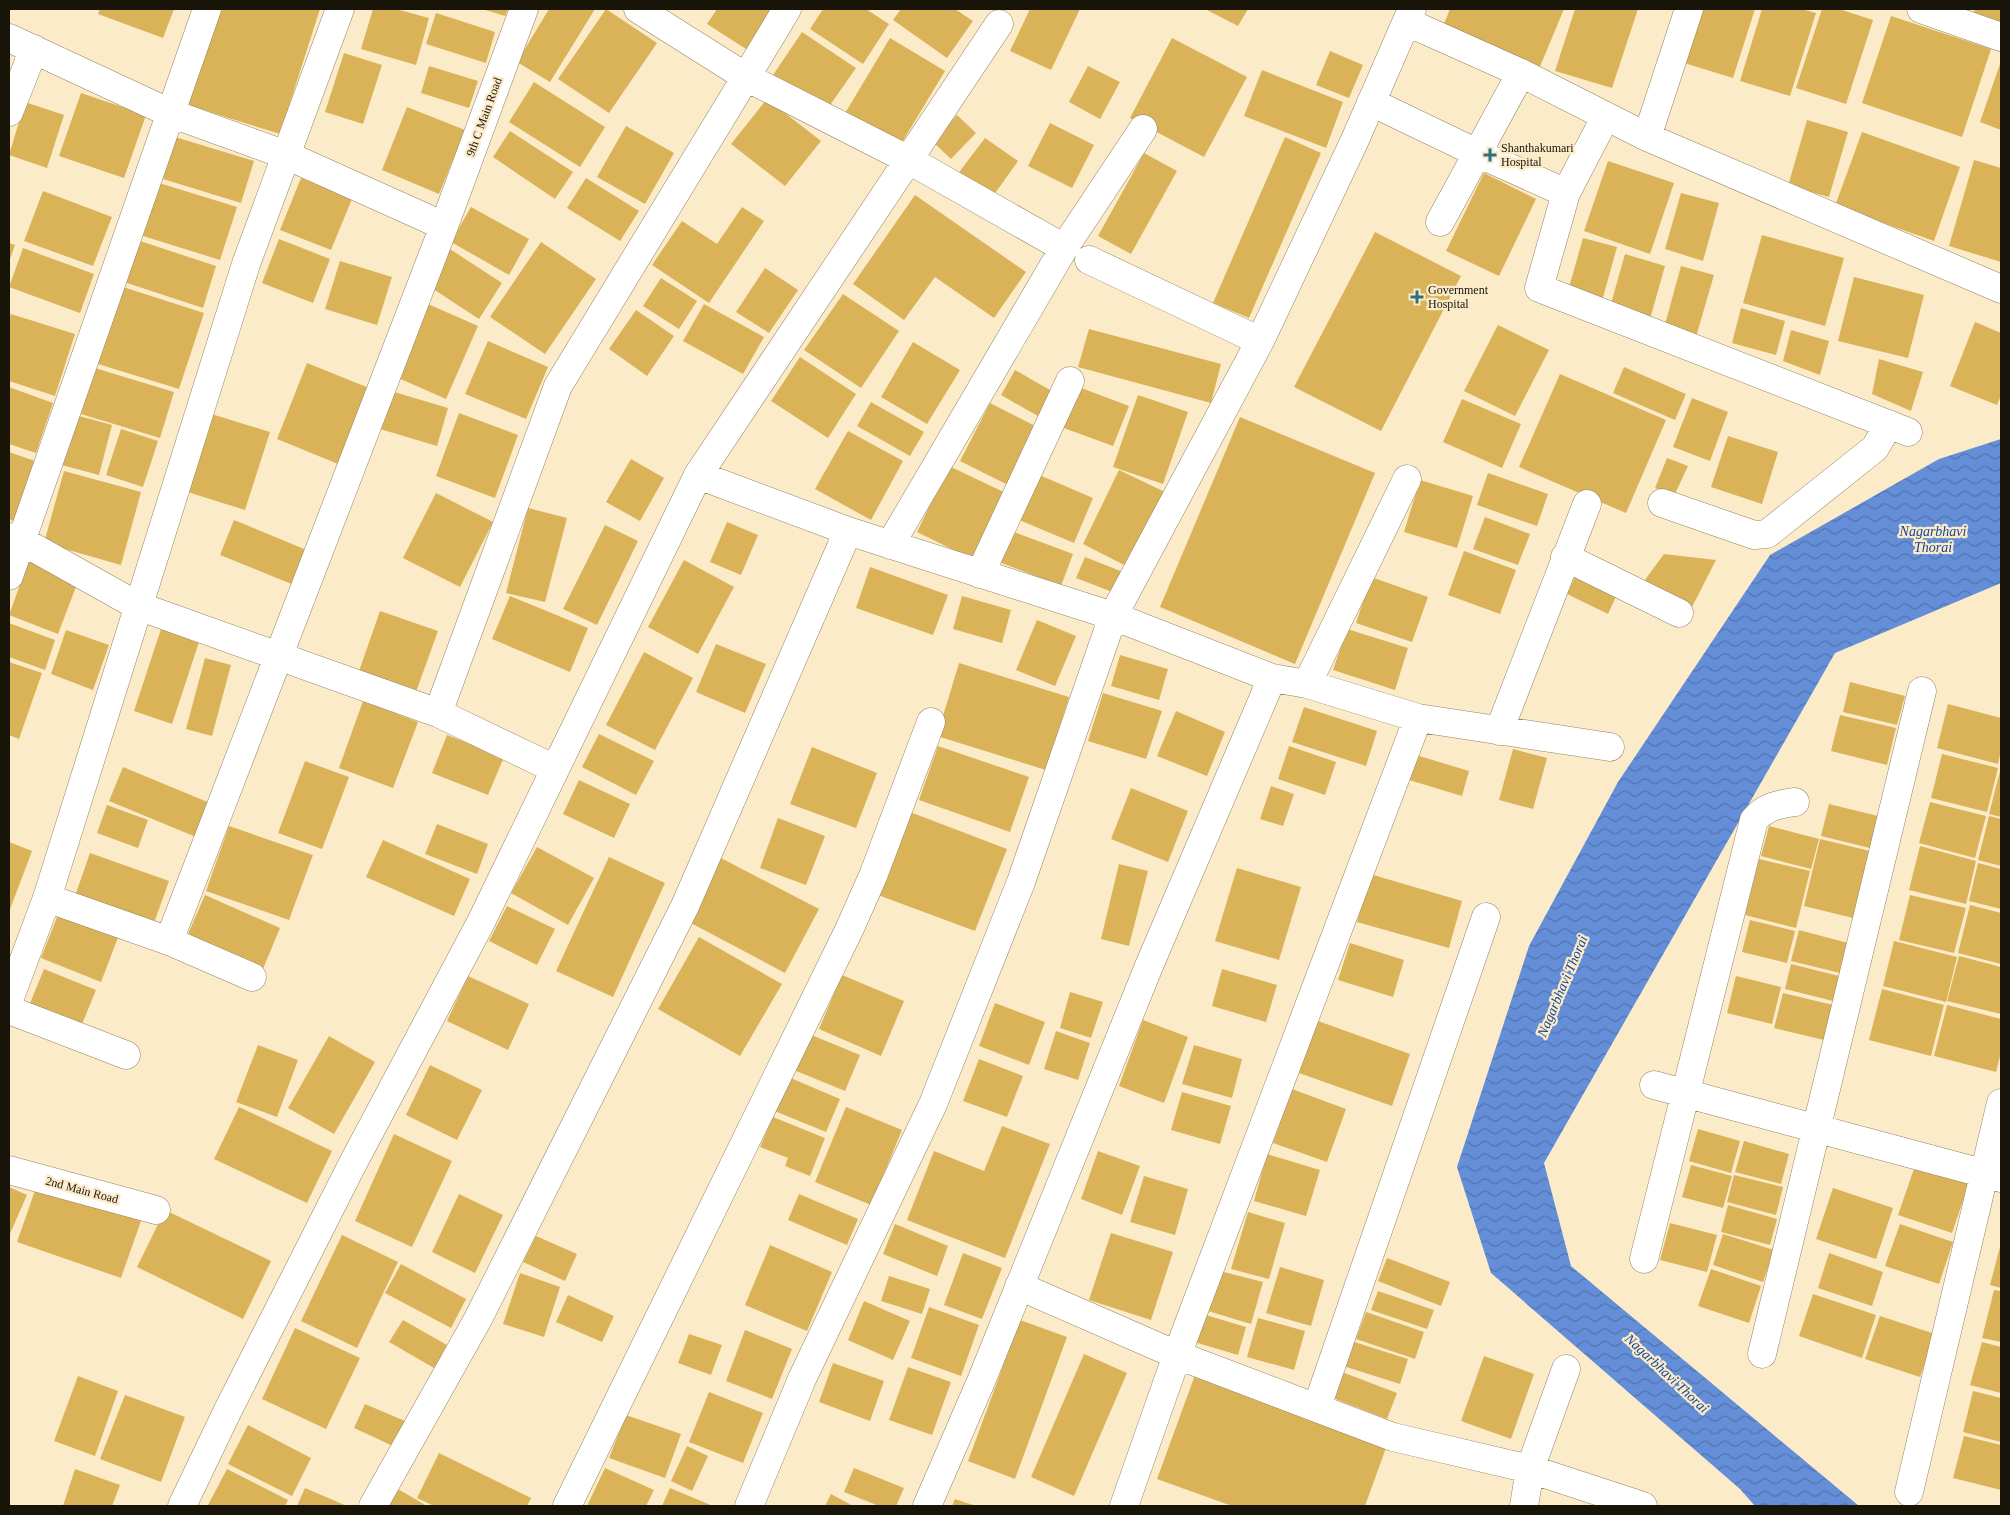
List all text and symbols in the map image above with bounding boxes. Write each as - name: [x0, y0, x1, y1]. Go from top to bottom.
- street label: 9th C Main Road: [463, 76, 505, 158]
- place label: Shanthakumari Hospital: [1501, 141, 1574, 169]
- marker: Shanthakumari Hospital: [1483, 148, 1497, 162]
- place label: Government Hospital: [1428, 283, 1489, 311]
- marker: Government Hospital: [1410, 290, 1424, 304]
- water label: Nagarbhavi Thorai: [1899, 524, 1967, 555]
- water label: Nagarbhavi Thorai: [1534, 933, 1591, 1040]
- street label: 2nd Main Road: [44, 1174, 120, 1206]
- water label: Nagarbhavi Thorai: [1621, 1330, 1712, 1416]

